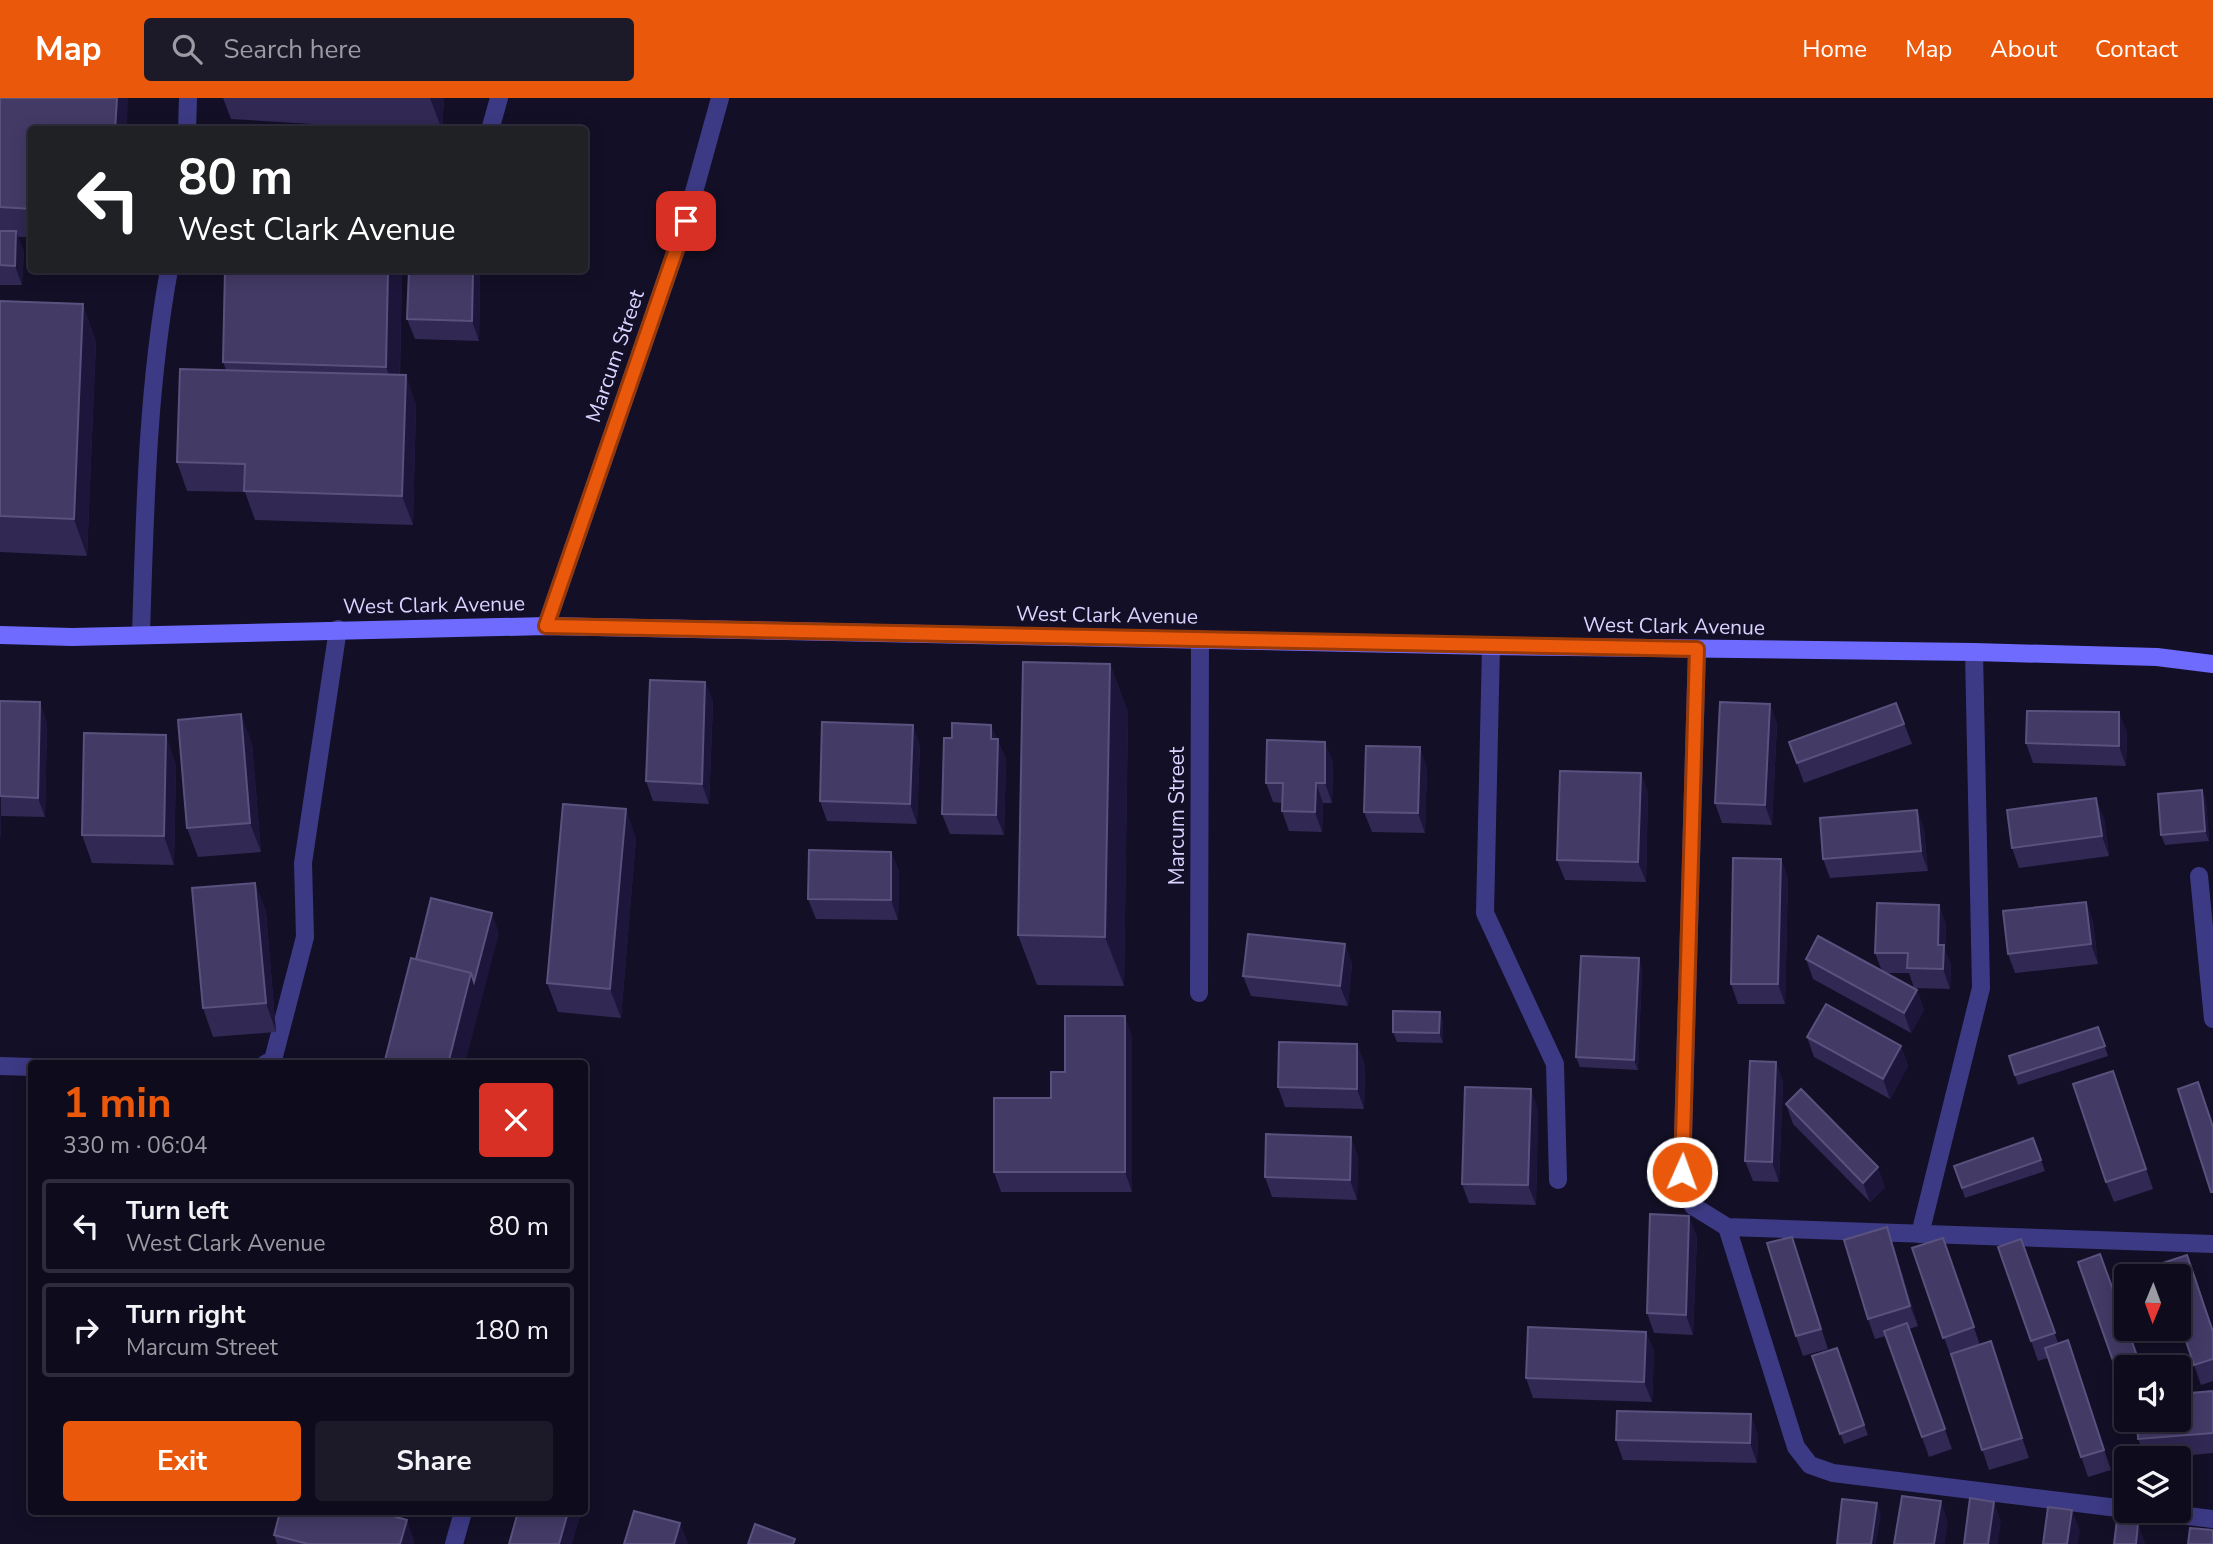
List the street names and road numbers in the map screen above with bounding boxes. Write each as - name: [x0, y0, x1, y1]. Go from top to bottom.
- street label: Marcum Street: [579, 285, 651, 426]
- street label: West Clark Avenue: [343, 589, 525, 621]
- street label: West Clark Avenue: [1016, 599, 1198, 631]
- street label: West Clark Avenue: [1583, 610, 1765, 642]
- street label: Marcum Street: [1163, 746, 1191, 885]

